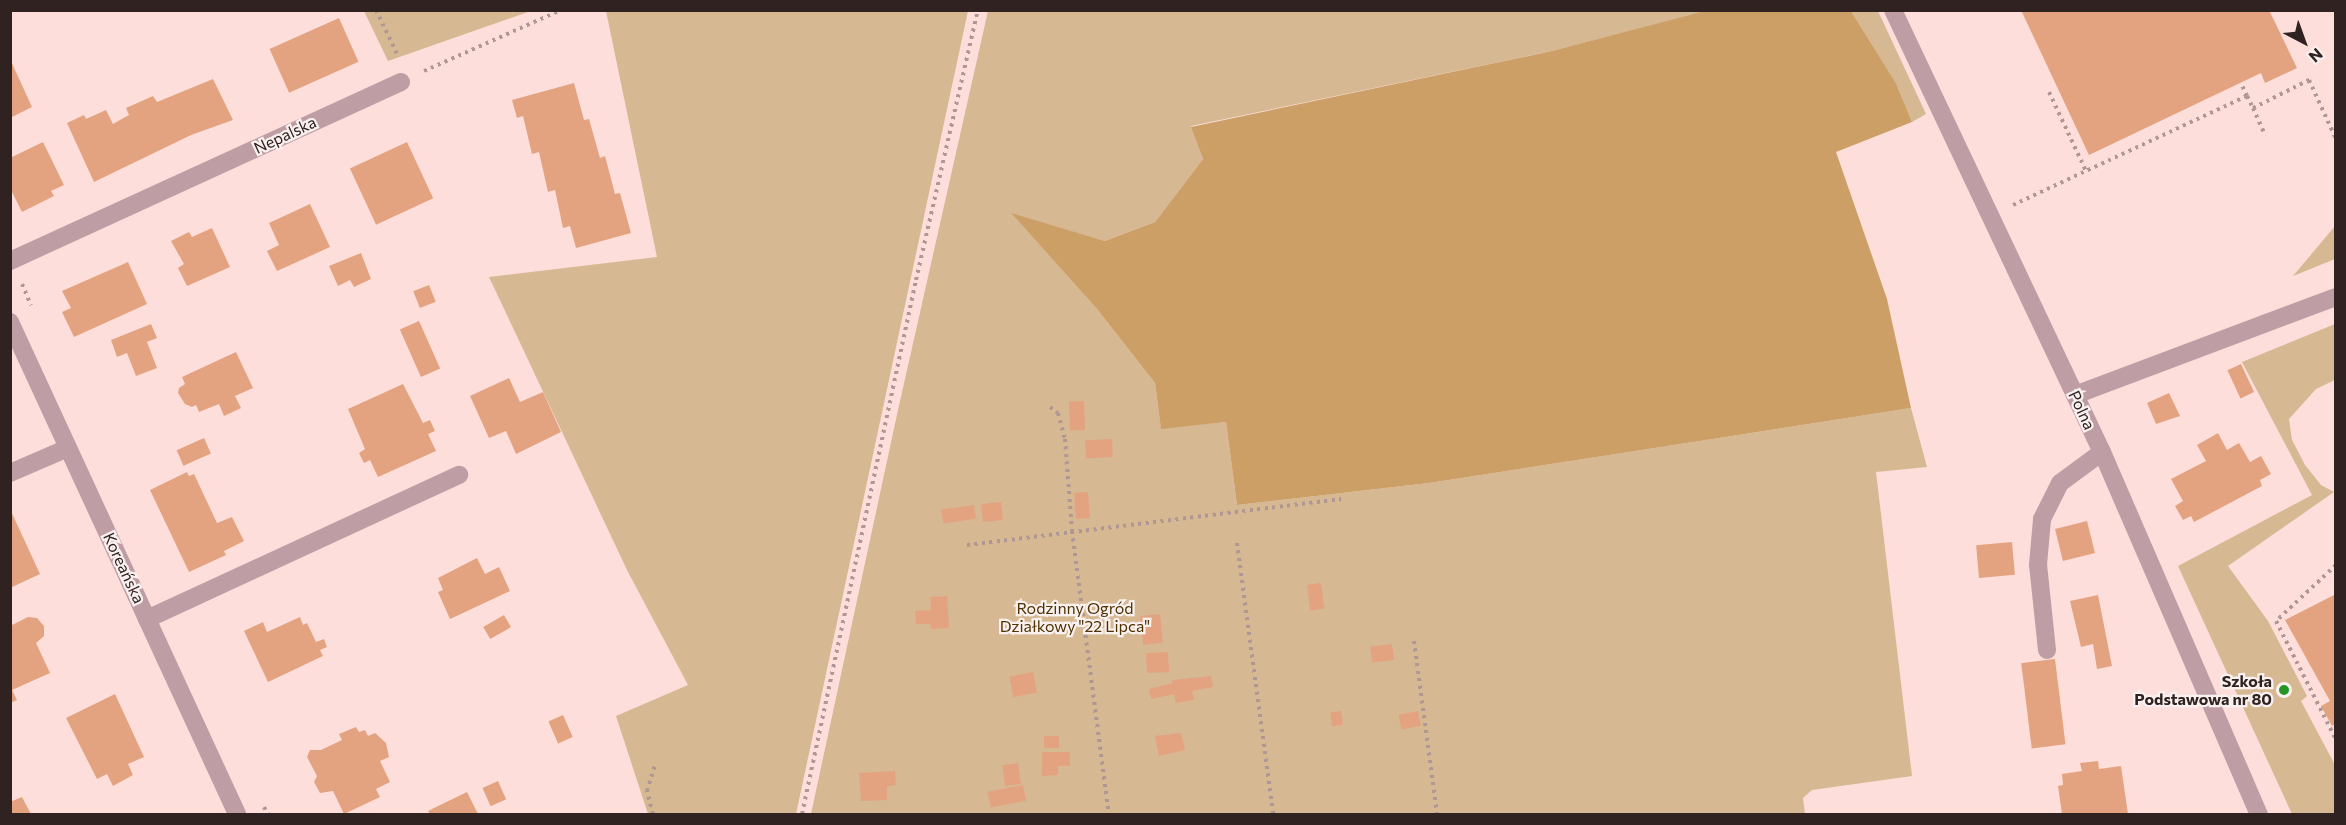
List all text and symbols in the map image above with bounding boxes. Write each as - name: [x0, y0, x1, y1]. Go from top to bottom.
- north arrow: [2274, 12, 2334, 72]
- text: N: [2305, 45, 2327, 67]
- street label: Nepalska: [251, 112, 319, 158]
- street label: Polna: [2065, 387, 2099, 433]
- street label: Koreańska: [99, 529, 149, 607]
- park label: Rodzinny Ogród Działkowy "22 Lipca": [1000, 598, 1150, 636]
- place label: Szkoła Podstawowa nr 80: [2134, 671, 2272, 709]
- marker: Szkoła Podstawowa nr 80: [2277, 683, 2291, 697]

